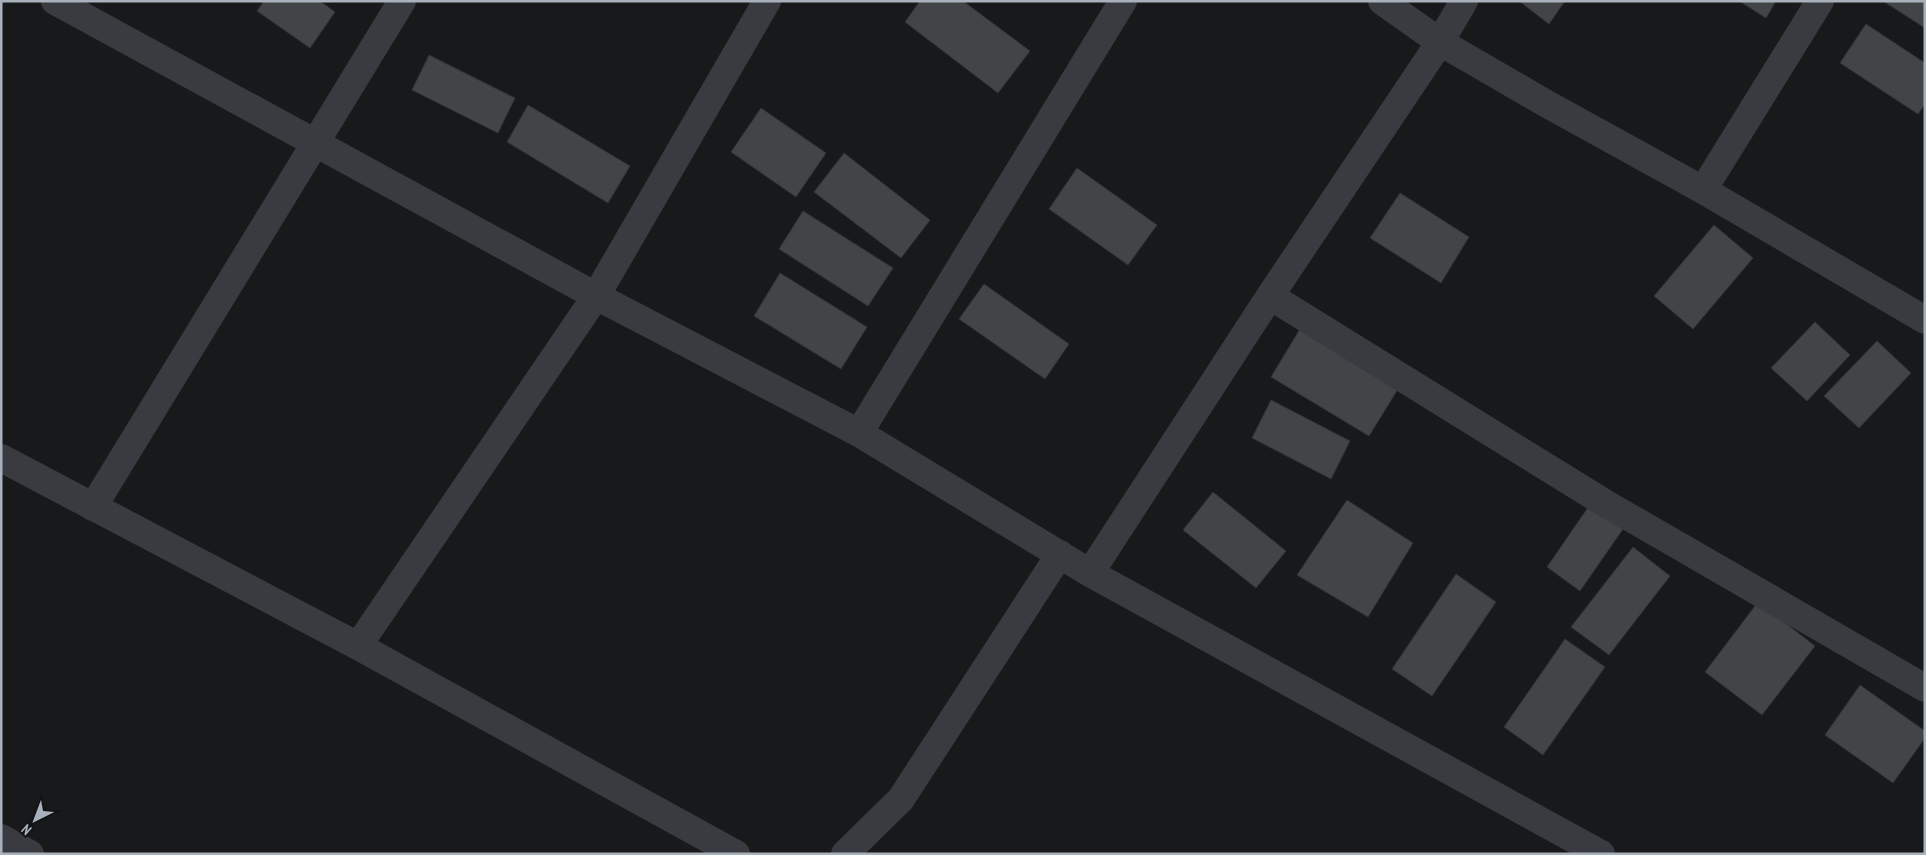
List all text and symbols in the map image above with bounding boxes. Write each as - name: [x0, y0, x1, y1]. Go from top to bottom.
- north arrow: [10, 795, 60, 845]
- text: N: [17, 820, 35, 839]

